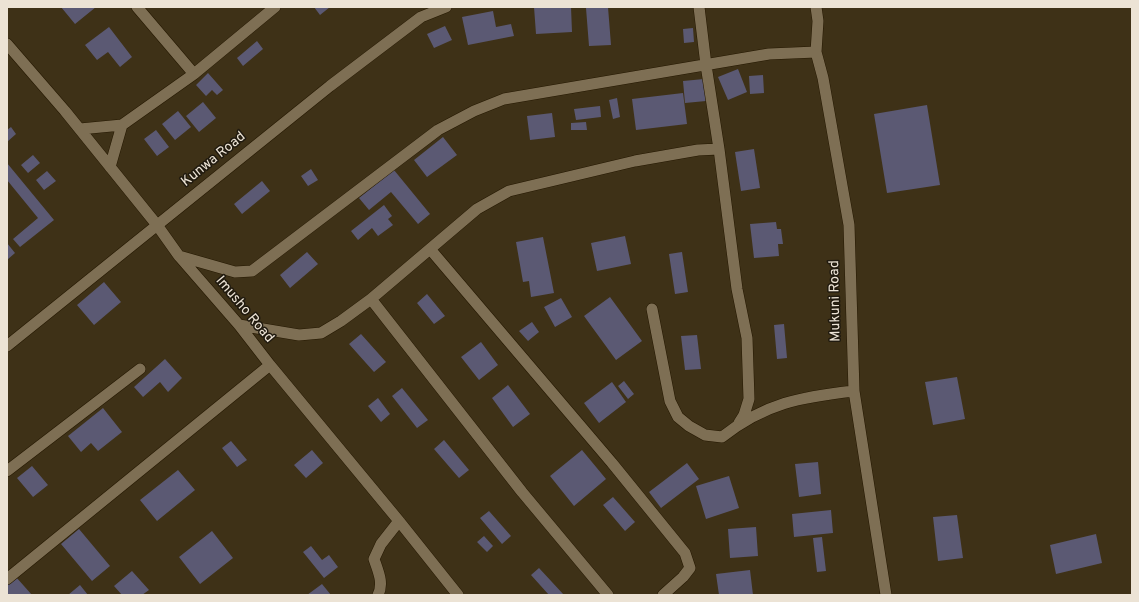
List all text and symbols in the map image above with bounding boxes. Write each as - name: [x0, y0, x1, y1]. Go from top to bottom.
- street label: Kunwa Road: [178, 129, 250, 191]
- street label: Mukuni Road: [827, 260, 845, 342]
- street label: Imusho Road: [211, 273, 277, 347]

